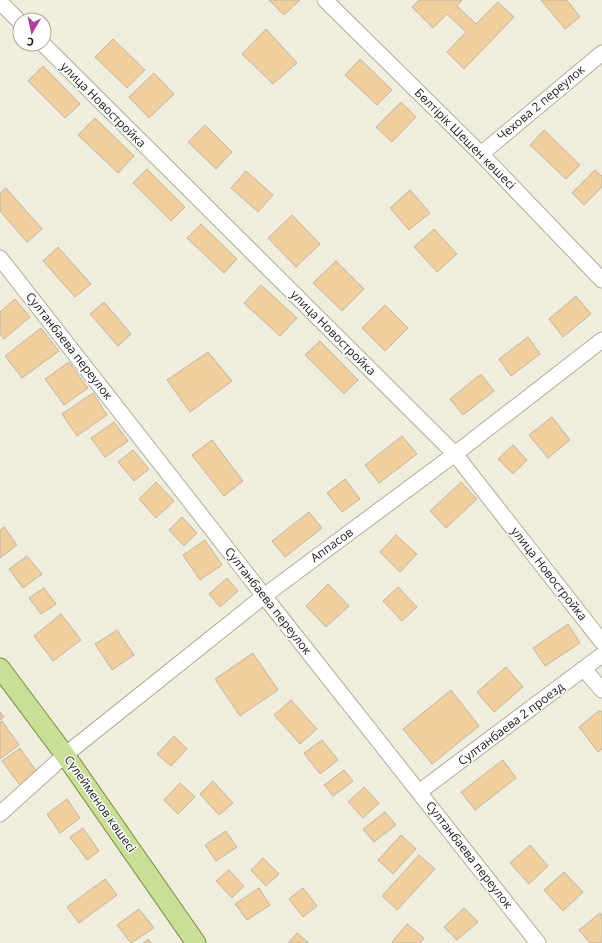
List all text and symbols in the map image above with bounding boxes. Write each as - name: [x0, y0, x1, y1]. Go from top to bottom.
- north arrow: [12, 12, 52, 52]
- text: С: [26, 34, 35, 50]
- street label: улица Новостройка: [57, 58, 150, 151]
- street label: Чехова 2 переулок: [493, 60, 589, 144]
- street label: Бөлтірік Шешен көшесі: [411, 84, 520, 193]
- street label: улица Новостройка: [287, 286, 380, 379]
- street label: Султанбаева переулок: [22, 288, 117, 404]
- street label: Аппасов: [307, 523, 357, 566]
- street label: улица Новостройка: [507, 523, 591, 624]
- street label: Султанбаева переулок: [221, 543, 316, 659]
- street label: Султанбаева 2 проезд: [454, 678, 567, 769]
- street label: Сүлейменов көшесі: [61, 752, 140, 856]
- street label: Султанбаева переулок: [422, 797, 517, 913]

